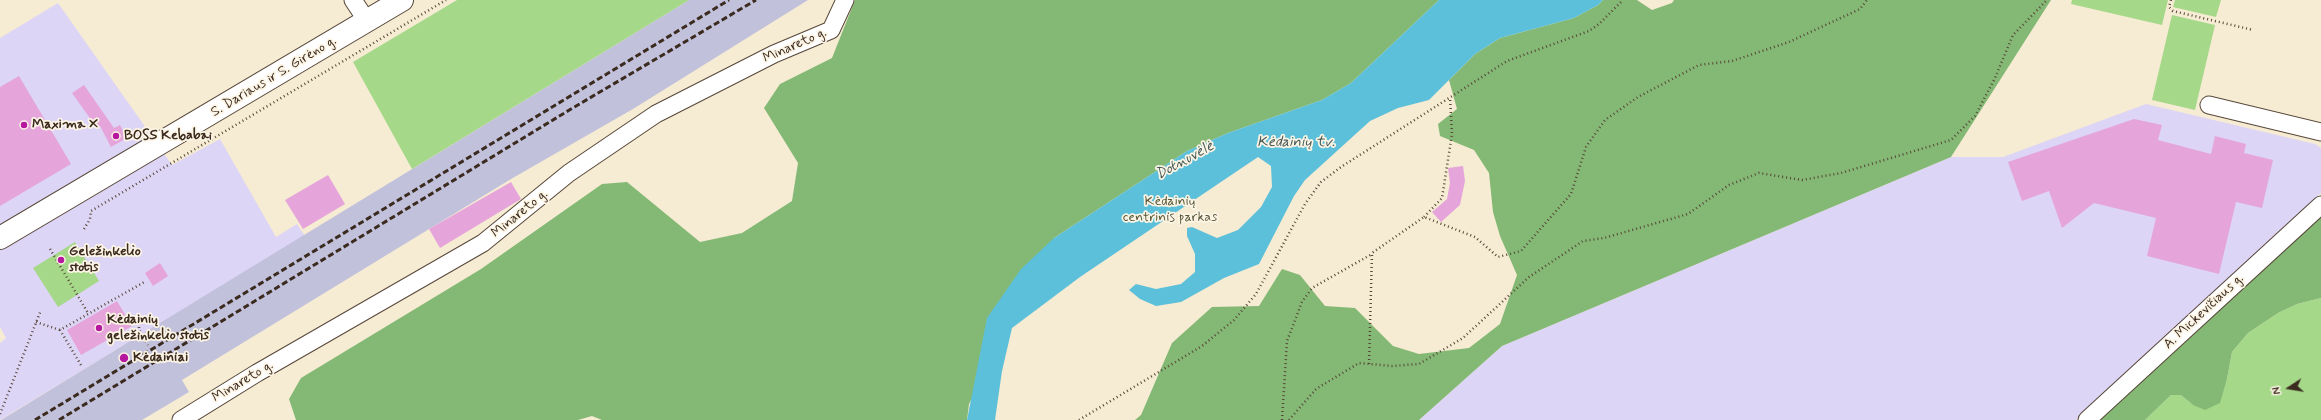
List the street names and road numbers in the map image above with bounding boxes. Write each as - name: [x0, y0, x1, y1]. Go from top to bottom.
- street label: Minareto g.: [761, 24, 829, 68]
- street label: S. Dariaus ir S. Girėno g.: [208, 33, 340, 121]
- street label: Minareto g.: [488, 186, 552, 242]
- street label: A. Mickevičiaus g.: [2161, 271, 2247, 353]
- street label: Minareto g.: [210, 357, 276, 407]

